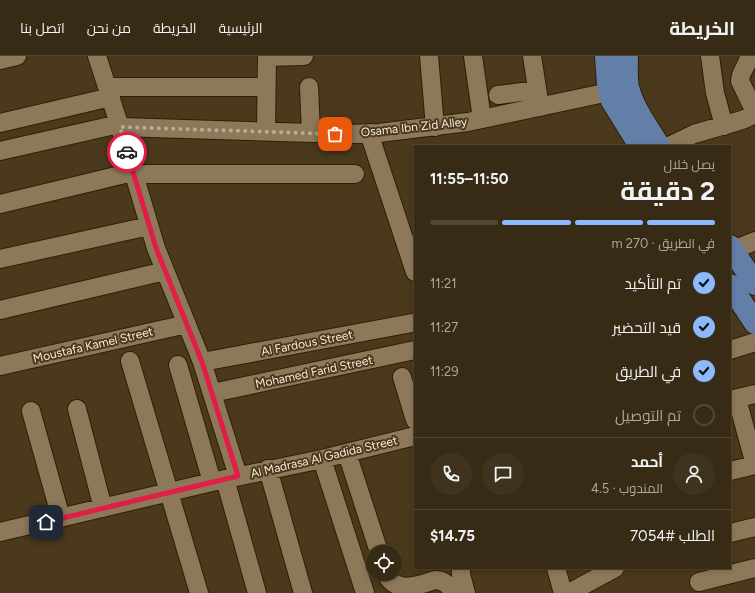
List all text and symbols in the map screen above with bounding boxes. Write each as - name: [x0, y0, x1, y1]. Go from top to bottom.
- text: الخريطة: [669, 17, 735, 40]
- text: اتصل بنا: [20, 20, 65, 37]
- text: من نحن: [87, 20, 131, 37]
- text: الخريطة: [153, 20, 197, 37]
- text: الرئيسية: [219, 20, 263, 37]
- street label: Osama Ibn Zid Alley: [360, 114, 469, 140]
- pin: [318, 117, 352, 151]
- icon: bag: [324, 123, 346, 145]
- courier: [107, 132, 147, 172]
- icon: car: [116, 141, 138, 163]
- text: يصل خلال: [664, 157, 715, 172]
- text: 11:50–11:55: [430, 170, 509, 188]
- text: 2 دقيقة: [620, 175, 715, 207]
- text: في الطريق · 270 m: [612, 236, 715, 251]
- icon: check: [693, 272, 715, 294]
- text: تم التأكيد: [625, 275, 681, 293]
- text: 11:21: [430, 276, 457, 291]
- icon: check: [693, 316, 715, 338]
- text: قيد التحضير: [612, 319, 681, 337]
- text: 11:27: [430, 320, 458, 335]
- street label: Moustafa Kamel Street: [32, 324, 155, 366]
- street label: Al Fardous Street: [260, 327, 355, 359]
- street label: Mohamed Farid Street: [254, 353, 374, 391]
- icon: check: [693, 360, 715, 382]
- text: في الطريق: [615, 363, 681, 381]
- text: 11:29: [430, 364, 459, 379]
- text: تم التوصيل: [615, 407, 681, 425]
- street label: Al Madrasa Al Gadida Street: [249, 433, 399, 481]
- button: phone: [430, 453, 472, 495]
- button: chat: [482, 453, 524, 495]
- text: أحمد: [631, 453, 663, 471]
- button: person: [673, 453, 715, 495]
- text: المندوب · 4.5: [591, 481, 663, 496]
- pin: [29, 505, 63, 539]
- icon: home: [35, 511, 57, 533]
- text: $14.75: [430, 527, 475, 545]
- text: الطلب #7054: [630, 527, 715, 545]
- map controls: [366, 545, 402, 581]
- button: locate: [366, 545, 402, 581]

